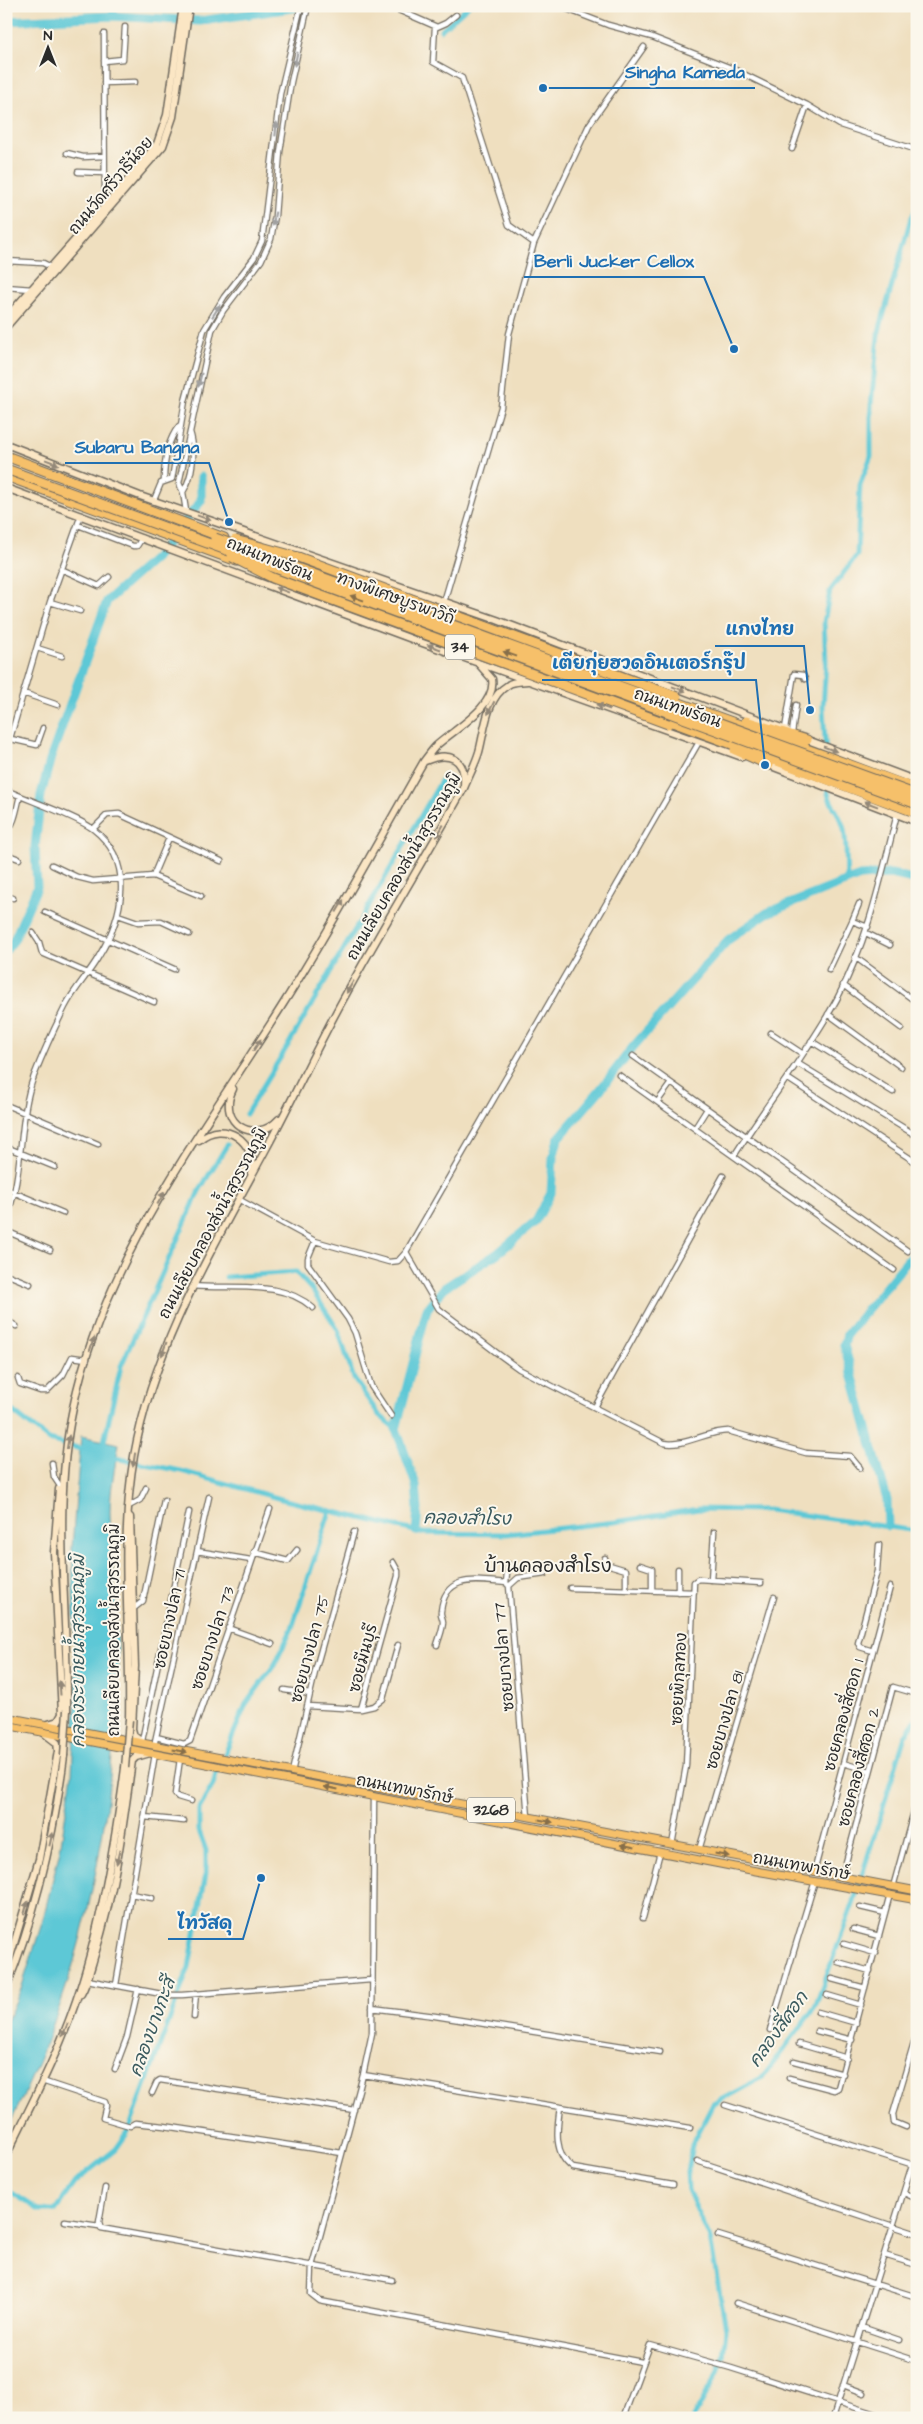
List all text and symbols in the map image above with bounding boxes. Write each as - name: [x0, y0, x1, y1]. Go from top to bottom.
- north arrow: [22, 22, 72, 72]
- text: N: [44, 26, 53, 46]
- one-way arrow: [292, 51, 300, 66]
- callout: Singha Kameda: [615, 55, 755, 88]
- text: Singha Kameda: [624, 60, 746, 86]
- one-way arrow: [272, 120, 280, 136]
- street label: ถนนวัดศรีวารีน้อย: [63, 132, 158, 239]
- one-way arrow: [270, 212, 278, 228]
- callout: Berli Jucker Cellox: [524, 244, 704, 277]
- text: Berli Jucker Cellox: [534, 249, 695, 274]
- one-way arrow: [211, 304, 220, 318]
- one-way arrow: [196, 372, 204, 387]
- callout: Subaru Bangna: [65, 430, 209, 463]
- text: Subaru Bangna: [74, 435, 200, 461]
- one-way arrow: [45, 458, 60, 466]
- one-way arrow: [197, 515, 212, 522]
- street label: ถนนเทพรัตน: [223, 532, 316, 586]
- street label: ทางพิเศษบูรพาวิถี: [333, 566, 458, 630]
- one-way arrow: [274, 586, 289, 594]
- one-way arrow: [349, 594, 364, 602]
- callout: แกงไทย: [715, 613, 804, 646]
- text: แกงไทย: [726, 617, 794, 642]
- road number: 34: [445, 634, 475, 660]
- one-way arrow: [426, 643, 441, 651]
- callout: เตียกุ่ยฮวดอินเตอร์กรุ๊ป: [542, 647, 756, 680]
- one-way arrow: [502, 650, 517, 657]
- text: เตียกุ่ยฮวดอินเตอร์กรุ๊ป: [552, 650, 746, 676]
- street label: ถนนเทพรัตน: [631, 683, 725, 733]
- one-way arrow: [672, 685, 687, 693]
- one-way arrow: [487, 700, 495, 715]
- one-way arrow: [596, 703, 611, 711]
- one-way arrow: [823, 745, 838, 753]
- street label: ถนนเลียบคลองส่งน้ำสุวรรณภูมิ: [337, 766, 468, 965]
- one-way arrow: [864, 800, 879, 808]
- one-way arrow: [435, 824, 444, 837]
- one-way arrow: [336, 899, 345, 913]
- one-way arrow: [345, 980, 354, 993]
- one-way arrow: [252, 1039, 262, 1052]
- street label: ถนนเลียบคลองส่งน้ำสุวรรณภูมิ: [149, 1122, 273, 1323]
- one-way arrow: [157, 1191, 166, 1204]
- one-way arrow: [89, 1337, 96, 1352]
- one-way arrow: [160, 1342, 168, 1357]
- one-way arrow: [64, 1433, 72, 1449]
- one-way arrow: [129, 1453, 137, 1469]
- water label: คลองสำโรง: [423, 1505, 513, 1532]
- street label: ถนนเลียบคลองส่งน้ำสุวรรณภูมิ: [98, 1523, 126, 1737]
- water label: คลองระบายน้ำสุวรรณภูมิ: [61, 1551, 91, 1748]
- district label: บ้านคลองสำโรง: [484, 1553, 612, 1580]
- street label: ซอยบางปลา 71: [149, 1567, 191, 1671]
- street label: ซอยบางปลา 73: [186, 1584, 240, 1693]
- street label: ซอยบางปลา 75: [285, 1592, 335, 1706]
- street label: ซอยบางปลา 77: [488, 1601, 520, 1712]
- street label: ซอยมีนบุรี: [343, 1621, 384, 1695]
- street label: ซอยพิกุลทอง: [666, 1632, 693, 1726]
- street label: ซอยคลองสี่ศอก 1: [814, 1655, 870, 1774]
- street label: ซอยบางปลา 81: [700, 1668, 750, 1772]
- one-way arrow: [55, 1680, 63, 1696]
- street label: ซอยคลองสี่ศอก 2: [828, 1704, 885, 1829]
- one-way arrow: [172, 1747, 187, 1755]
- street label: ถนนเทพารักษ์: [354, 1768, 457, 1809]
- one-way arrow: [323, 1783, 339, 1791]
- road number: 3268: [467, 1798, 515, 1822]
- one-way arrow: [538, 1817, 554, 1825]
- one-way arrow: [47, 1832, 55, 1847]
- one-way arrow: [620, 1842, 636, 1850]
- street label: ถนนเทพารักษ์: [751, 1846, 854, 1886]
- one-way arrow: [114, 1849, 122, 1865]
- one-way arrow: [715, 1851, 731, 1859]
- one-way arrow: [22, 1900, 30, 1915]
- callout: ไทวัสดุ: [168, 1906, 243, 1939]
- text: ไทวัสดุ: [177, 1911, 232, 1936]
- water label: คลองบางกะสี: [123, 1971, 183, 2080]
- water label: คลองสี่ศอก: [739, 1982, 815, 2072]
- one-way arrow: [60, 2022, 68, 2037]

